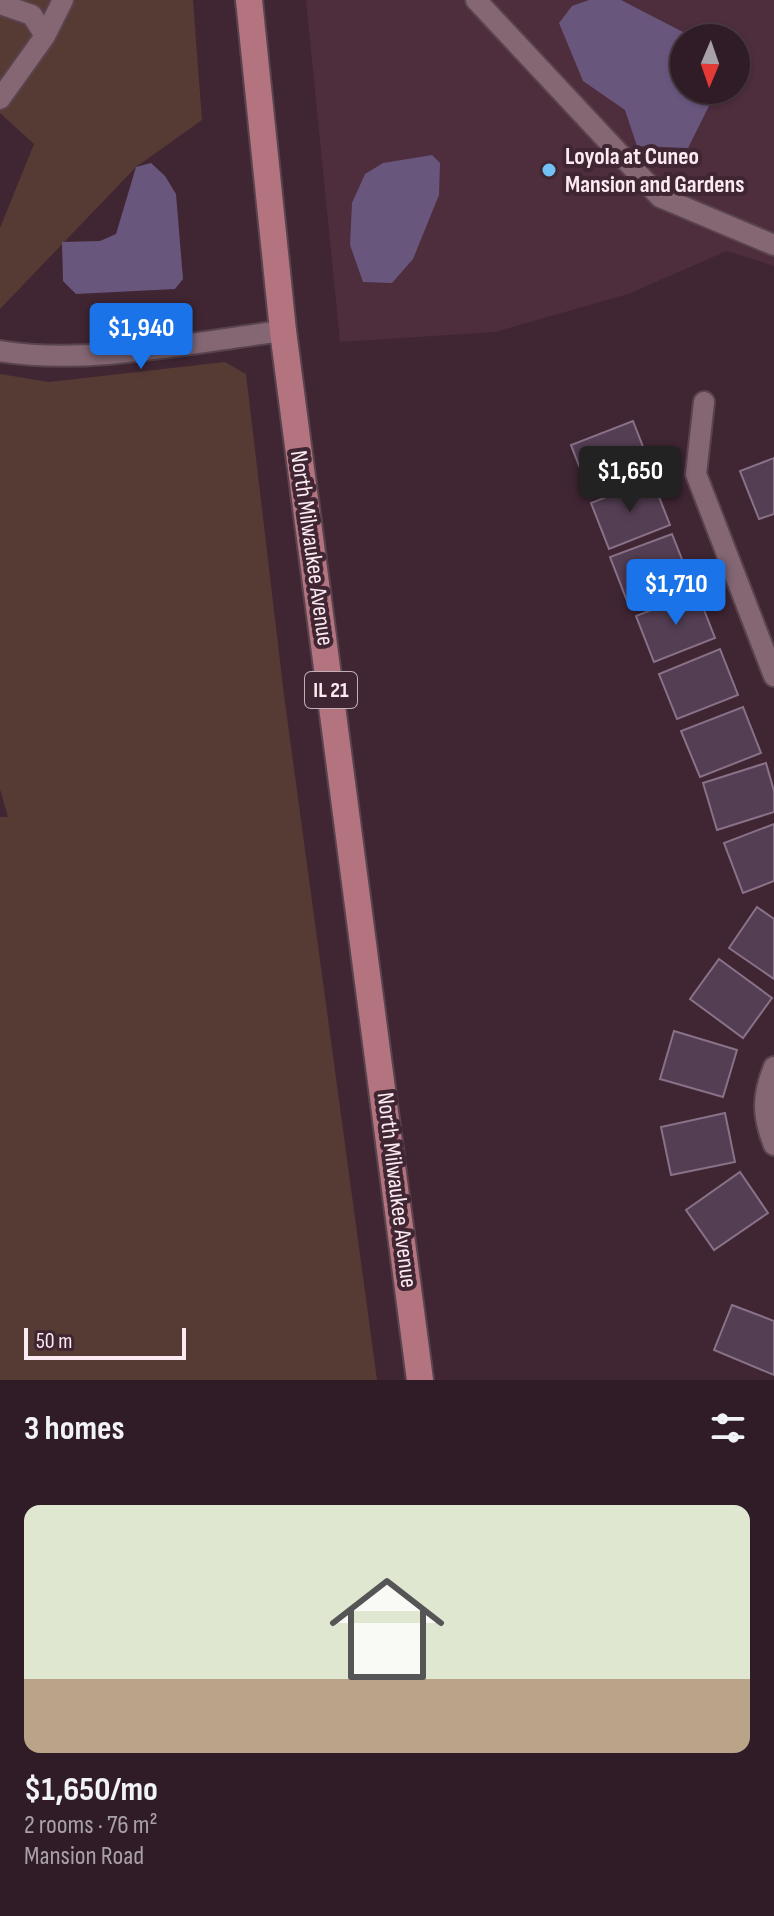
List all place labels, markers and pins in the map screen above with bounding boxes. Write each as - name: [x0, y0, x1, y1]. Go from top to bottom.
- place label: Loyola at Cuneo Mansion and Gardens: [565, 142, 744, 199]
- marker: Loyola at Cuneo Mansion and Gardens: [540, 161, 558, 179]
- pin: $1,940: [76, 303, 206, 371]
- pin: $1,650: [565, 446, 695, 514]
- pin: $1,710: [611, 559, 741, 627]

